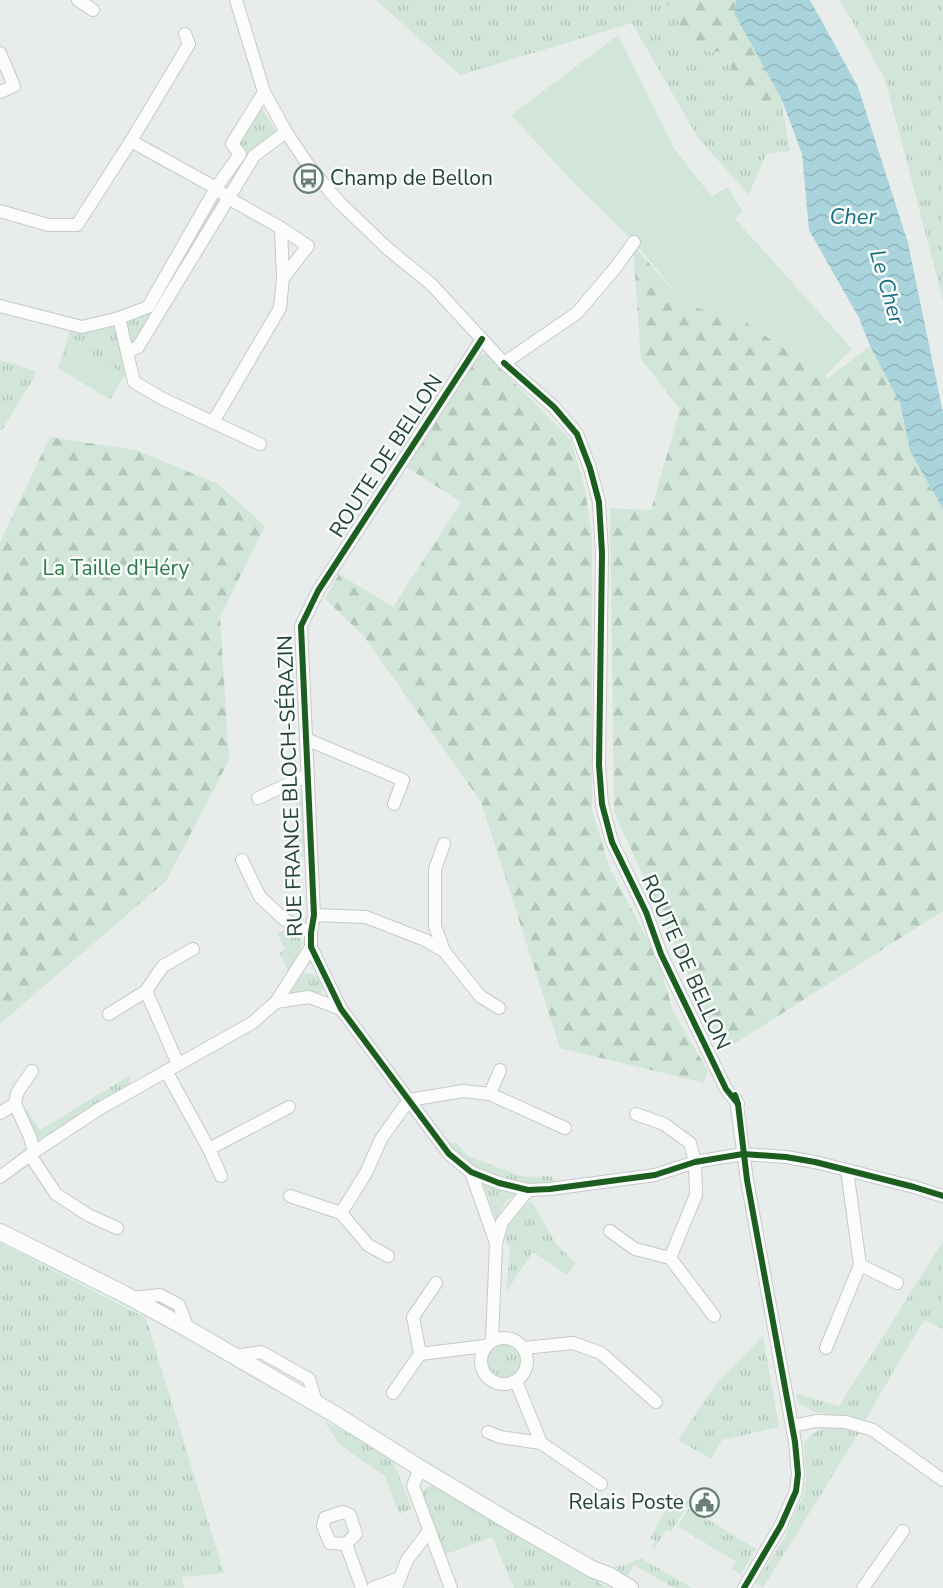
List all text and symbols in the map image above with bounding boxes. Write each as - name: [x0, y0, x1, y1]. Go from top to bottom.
- bus stop icon: Champ de Bellon: [293, 162, 325, 194]
- place label: Champ de Bellon: [330, 164, 493, 192]
- water label: Cher: [830, 202, 878, 232]
- water label: Le Cher: [862, 246, 912, 329]
- street label: ROUTE DE BELLON: [323, 369, 449, 543]
- park label: La Taille d'Héry: [43, 554, 190, 582]
- street label: RUE FRANCE BLOCH-SÉRAZIN: [271, 635, 309, 937]
- street label: ROUTE DE BELLON: [635, 870, 737, 1054]
- public building icon: Relais Poste: [689, 1486, 721, 1518]
- place label: Relais Poste: [568, 1488, 684, 1516]

